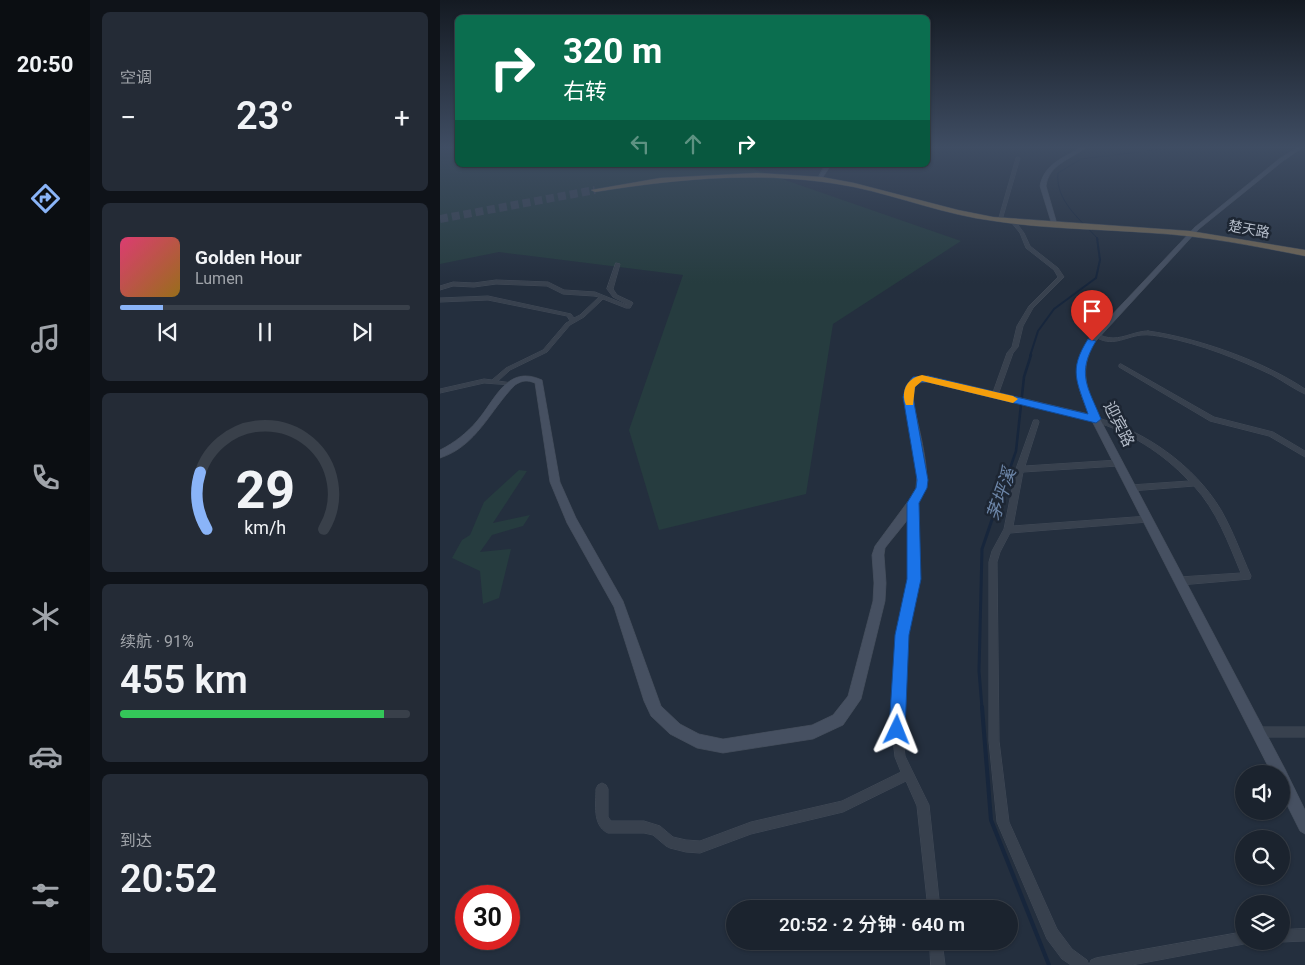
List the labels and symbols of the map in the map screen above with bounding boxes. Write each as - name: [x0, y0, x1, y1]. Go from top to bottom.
- street label: 楚天路: [1227, 217, 1271, 241]
- pin: [1071, 290, 1113, 341]
- street label: 迎宾路: [1100, 398, 1138, 450]
- water label: 茅坪溪: [982, 463, 1020, 523]
- position arrow: [870, 703, 922, 755]
- speed limit sign: 30: [455, 885, 520, 950]

